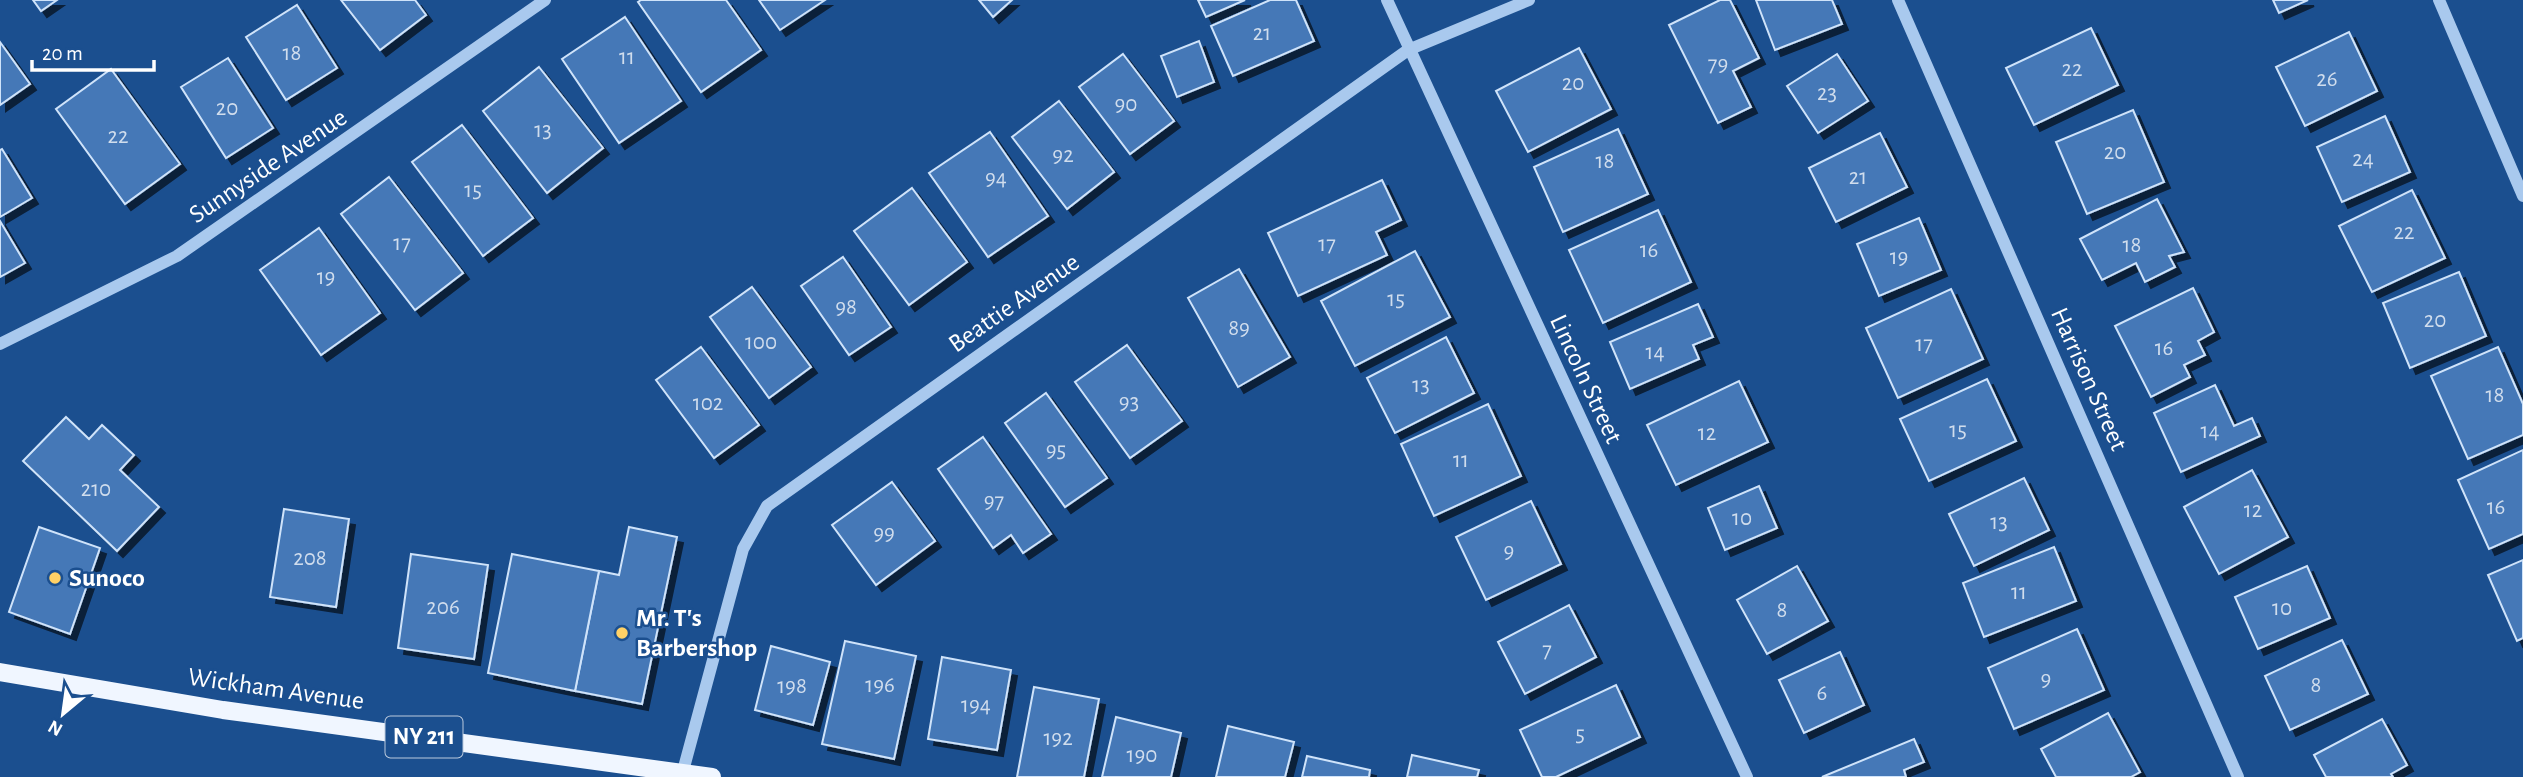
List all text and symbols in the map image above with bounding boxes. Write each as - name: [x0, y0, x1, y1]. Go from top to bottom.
- house number: 21: [1253, 22, 1271, 45]
- scale bar: [32, 28, 154, 72]
- house number: 18: [283, 42, 301, 65]
- text: 20 m: [42, 43, 83, 64]
- house number: 11: [619, 46, 635, 69]
- house number: 79: [1708, 53, 1728, 76]
- house number: 22: [2062, 58, 2082, 81]
- house number: 26: [2316, 68, 2338, 91]
- house number: 20: [1562, 72, 1584, 95]
- house number: 23: [1817, 82, 1837, 105]
- house number: 90: [1115, 93, 1137, 116]
- house number: 20: [216, 97, 238, 120]
- street label: Sunnyside Avenue: [184, 104, 352, 228]
- house number: 13: [534, 119, 552, 142]
- house number: 22: [108, 125, 128, 148]
- house number: 20: [2104, 141, 2126, 164]
- house number: 92: [1052, 144, 1074, 167]
- house number: 24: [2352, 148, 2374, 171]
- house number: 18: [1596, 150, 1614, 173]
- house number: 21: [1849, 166, 1867, 189]
- house number: 94: [985, 167, 1007, 190]
- house number: 15: [464, 179, 482, 202]
- house number: 22: [2394, 221, 2414, 244]
- house number: 17: [393, 232, 411, 255]
- house number: 17: [1318, 233, 1336, 256]
- house number: 18: [2123, 234, 2141, 257]
- house number: 16: [1640, 239, 1658, 262]
- house number: 19: [1890, 246, 1908, 269]
- street label: Beattie Avenue: [944, 249, 1084, 357]
- house number: 19: [317, 266, 335, 289]
- house number: 15: [1387, 288, 1405, 311]
- house number: 98: [835, 296, 857, 319]
- street label: Harrison Street: [2046, 304, 2132, 454]
- house number: 20: [2424, 309, 2446, 332]
- street label: Lincoln Street: [1545, 311, 1627, 447]
- house number: 89: [1228, 317, 1250, 340]
- house number: 100: [745, 331, 777, 354]
- house number: 17: [1915, 333, 1933, 356]
- house number: 16: [2155, 337, 2173, 360]
- house number: 14: [1646, 341, 1664, 364]
- house number: 13: [1412, 374, 1430, 397]
- house number: 18: [2486, 384, 2504, 407]
- house number: 93: [1119, 391, 1139, 414]
- house number: 102: [693, 392, 723, 415]
- house number: 15: [1949, 419, 1967, 442]
- house number: 14: [2201, 420, 2219, 443]
- house number: 12: [1698, 422, 1716, 445]
- house number: 95: [1046, 439, 1066, 462]
- house number: 11: [1453, 449, 1469, 472]
- house number: 210: [81, 478, 111, 501]
- house number: 97: [984, 490, 1004, 513]
- house number: 16: [2487, 496, 2505, 519]
- house number: 12: [2244, 499, 2262, 522]
- house number: 10: [1732, 507, 1752, 530]
- house number: 13: [1990, 511, 2008, 534]
- house number: 99: [873, 522, 895, 545]
- house number: 9: [1504, 540, 1514, 563]
- house number: 208: [293, 547, 327, 570]
- place label: Sunoco: [69, 565, 145, 591]
- marker: Sunoco: [47, 570, 63, 586]
- house number: 11: [2011, 581, 2027, 604]
- house number: 206: [426, 596, 460, 619]
- house number: 10: [2272, 597, 2292, 620]
- house number: 8: [1777, 599, 1787, 622]
- place label: Mr. T's Barbershop: [636, 605, 757, 661]
- marker: Mr. T's Barbershop: [614, 625, 630, 641]
- house number: 7: [1542, 639, 1552, 662]
- street label: Wickham Avenue: [186, 664, 366, 714]
- house number: 9: [2041, 668, 2051, 691]
- house number: 196: [865, 674, 895, 697]
- house number: 8: [2311, 674, 2321, 697]
- house number: 198: [777, 675, 807, 698]
- north arrow: [28, 679, 98, 749]
- house number: 6: [1817, 682, 1827, 705]
- house number: 194: [961, 694, 991, 717]
- text: N: [45, 716, 66, 739]
- road number: NY 211: [386, 716, 462, 758]
- house number: 5: [1575, 723, 1585, 746]
- house number: 192: [1043, 727, 1073, 750]
- house number: 190: [1127, 744, 1157, 767]

